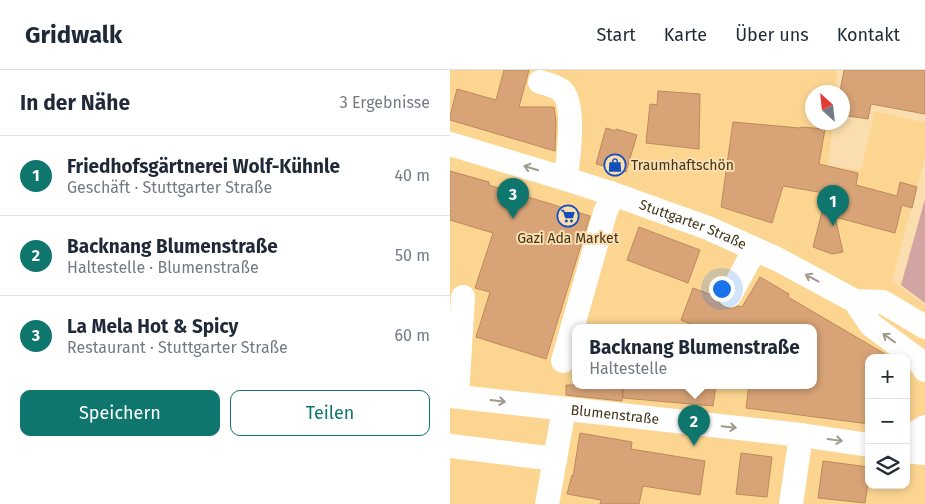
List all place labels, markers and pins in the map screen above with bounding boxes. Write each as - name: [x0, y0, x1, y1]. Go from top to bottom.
- shop icon: Traumhaftschön: [603, 153, 627, 177]
- place label: Traumhaftschön: [631, 157, 734, 174]
- pin: 3: [497, 178, 529, 219]
- pin: 1: [817, 185, 849, 226]
- supermarket icon: Gazi Ada Market: [556, 204, 580, 228]
- place label: Gazi Ada Market: [517, 230, 620, 247]
- pin: 2: [678, 405, 710, 446]

